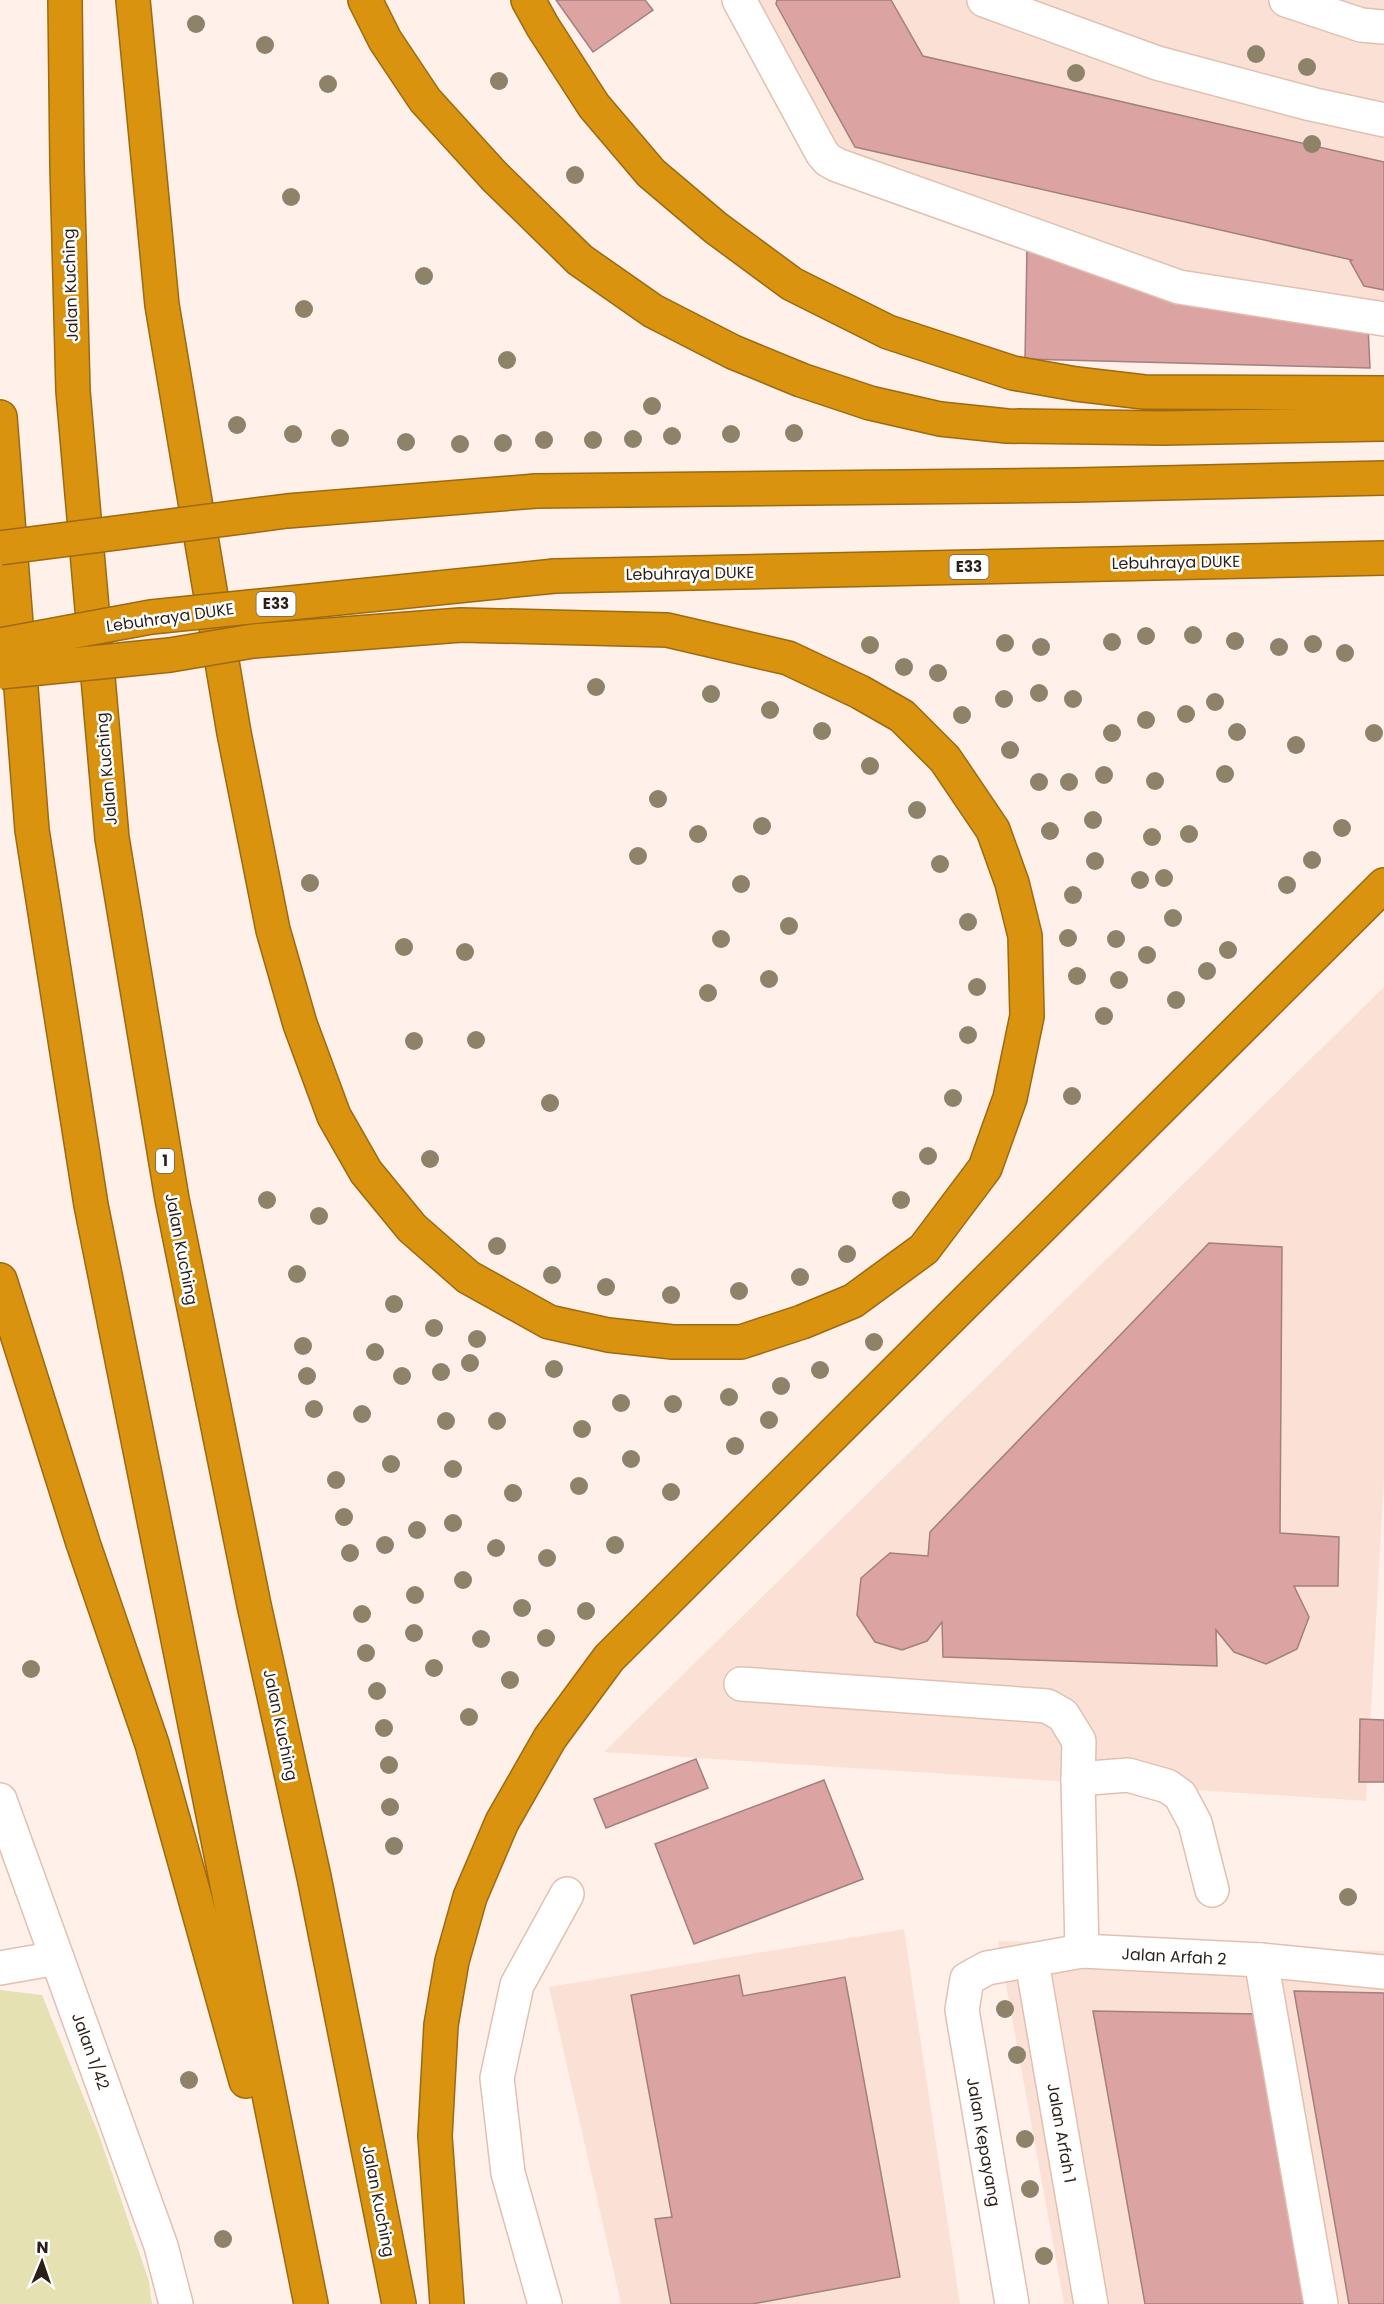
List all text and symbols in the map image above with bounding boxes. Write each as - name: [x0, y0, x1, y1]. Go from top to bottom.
- street label: Jalan Kuching: [57, 228, 84, 342]
- street label: Lebuhraya DUKE: [1111, 550, 1241, 575]
- road number: E33: [950, 555, 988, 579]
- street label: Lebuhraya DUKE: [625, 561, 755, 586]
- road number: E33: [256, 592, 296, 616]
- street label: Lebuhraya DUKE: [105, 597, 236, 638]
- street label: Jalan Kuching: [90, 711, 123, 826]
- road number: 1: [156, 1149, 174, 1173]
- street label: Jalan Kuching: [159, 1191, 204, 1307]
- street label: Jalan Kuching: [257, 1667, 304, 1783]
- street label: Jalan Arfah 2: [1121, 1942, 1227, 1971]
- street label: Jalan 1/42: [66, 2009, 115, 2093]
- street label: Jalan Kepayang: [961, 2076, 1006, 2208]
- street label: Jalan Arfah 1: [1041, 2081, 1082, 2185]
- street label: Jalan Kuching: [356, 2143, 401, 2259]
- north arrow: [12, 2232, 72, 2292]
- text: N: [36, 2236, 49, 2259]

